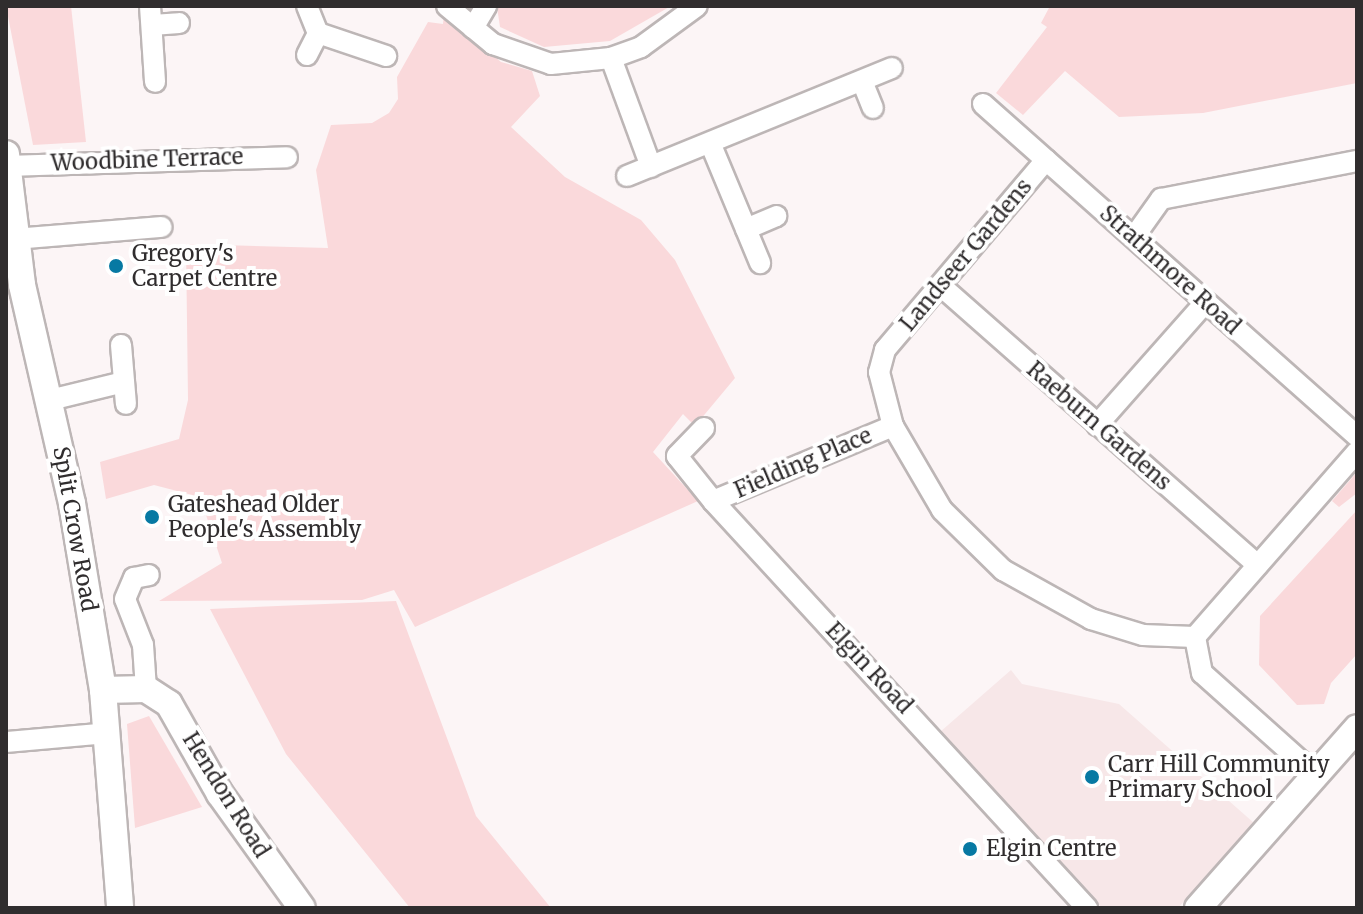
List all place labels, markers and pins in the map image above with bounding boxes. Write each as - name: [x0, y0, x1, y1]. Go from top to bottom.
- place label: Gregory's Carpet Centre: [132, 240, 277, 292]
- marker: Gregory's Carpet Centre: [107, 257, 125, 275]
- place label: Gateshead Older People's Assembly: [168, 491, 361, 542]
- marker: Gateshead Older People's Assembly: [143, 508, 161, 526]
- place label: Carr Hill Community Primary School: [1108, 751, 1330, 802]
- marker: Carr Hill Community Primary School: [1083, 768, 1101, 786]
- place label: Elgin Centre: [986, 836, 1117, 862]
- marker: Elgin Centre: [961, 840, 979, 858]

